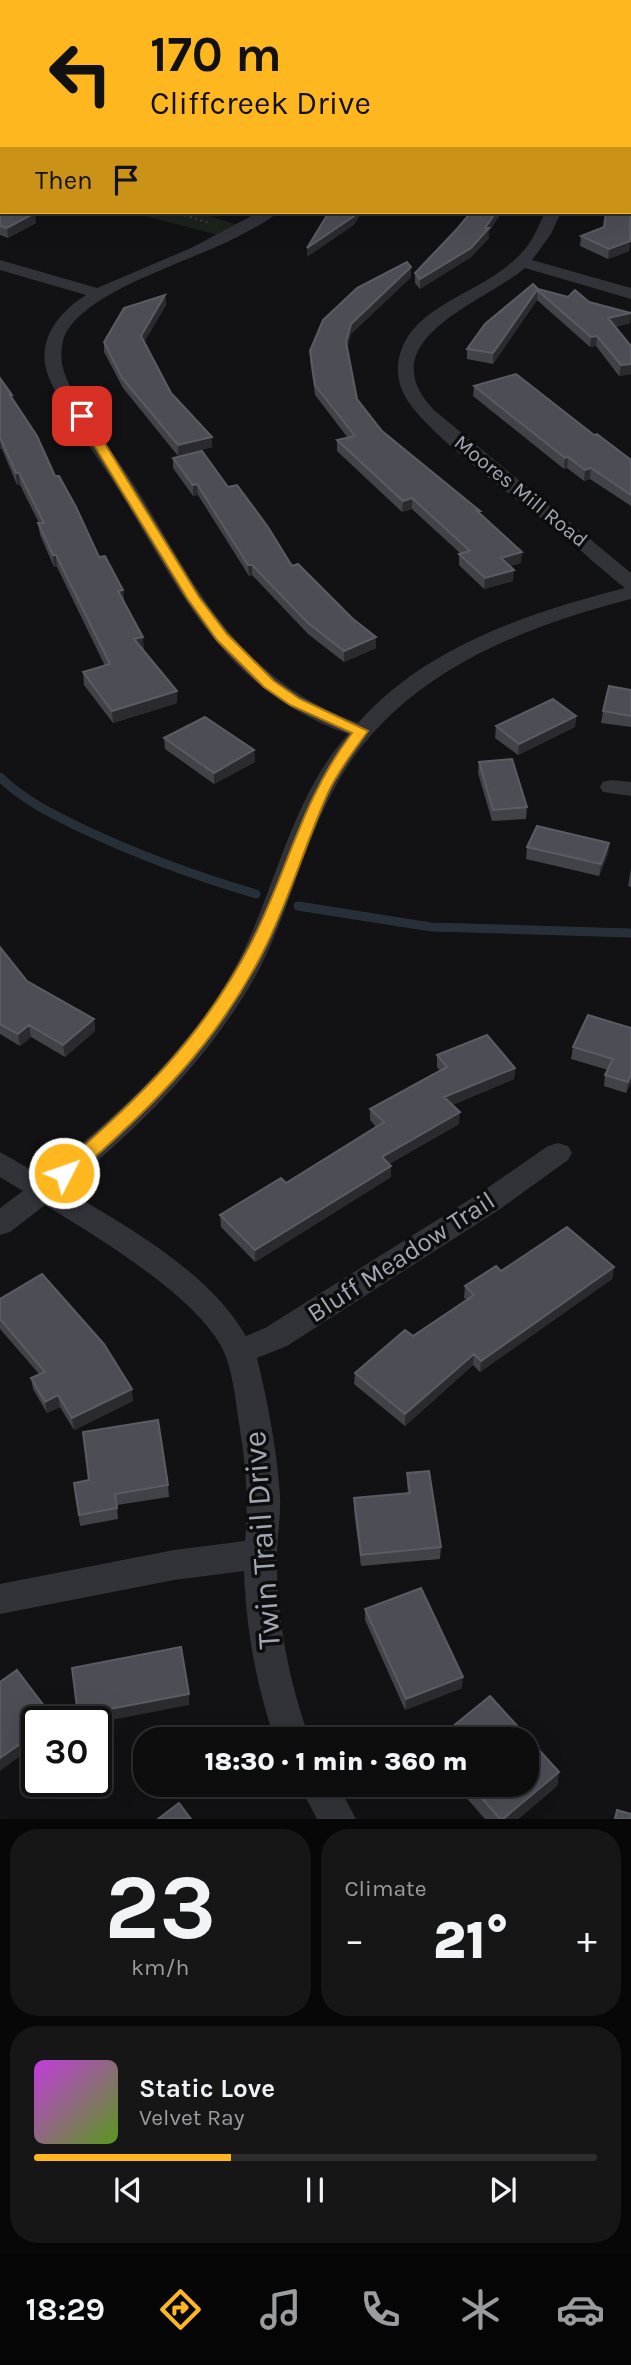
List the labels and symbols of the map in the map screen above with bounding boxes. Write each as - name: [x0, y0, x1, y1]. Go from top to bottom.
- pin: [52, 386, 112, 446]
- street label: Moores Mill Road: [450, 430, 592, 552]
- position arrow: [27, 1136, 101, 1210]
- street label: Bluff Meadow Trail: [301, 1185, 501, 1329]
- street label: Twin Trail Drive: [236, 1430, 288, 1650]
- speed limit sign: 30: [21, 1706, 112, 1797]

